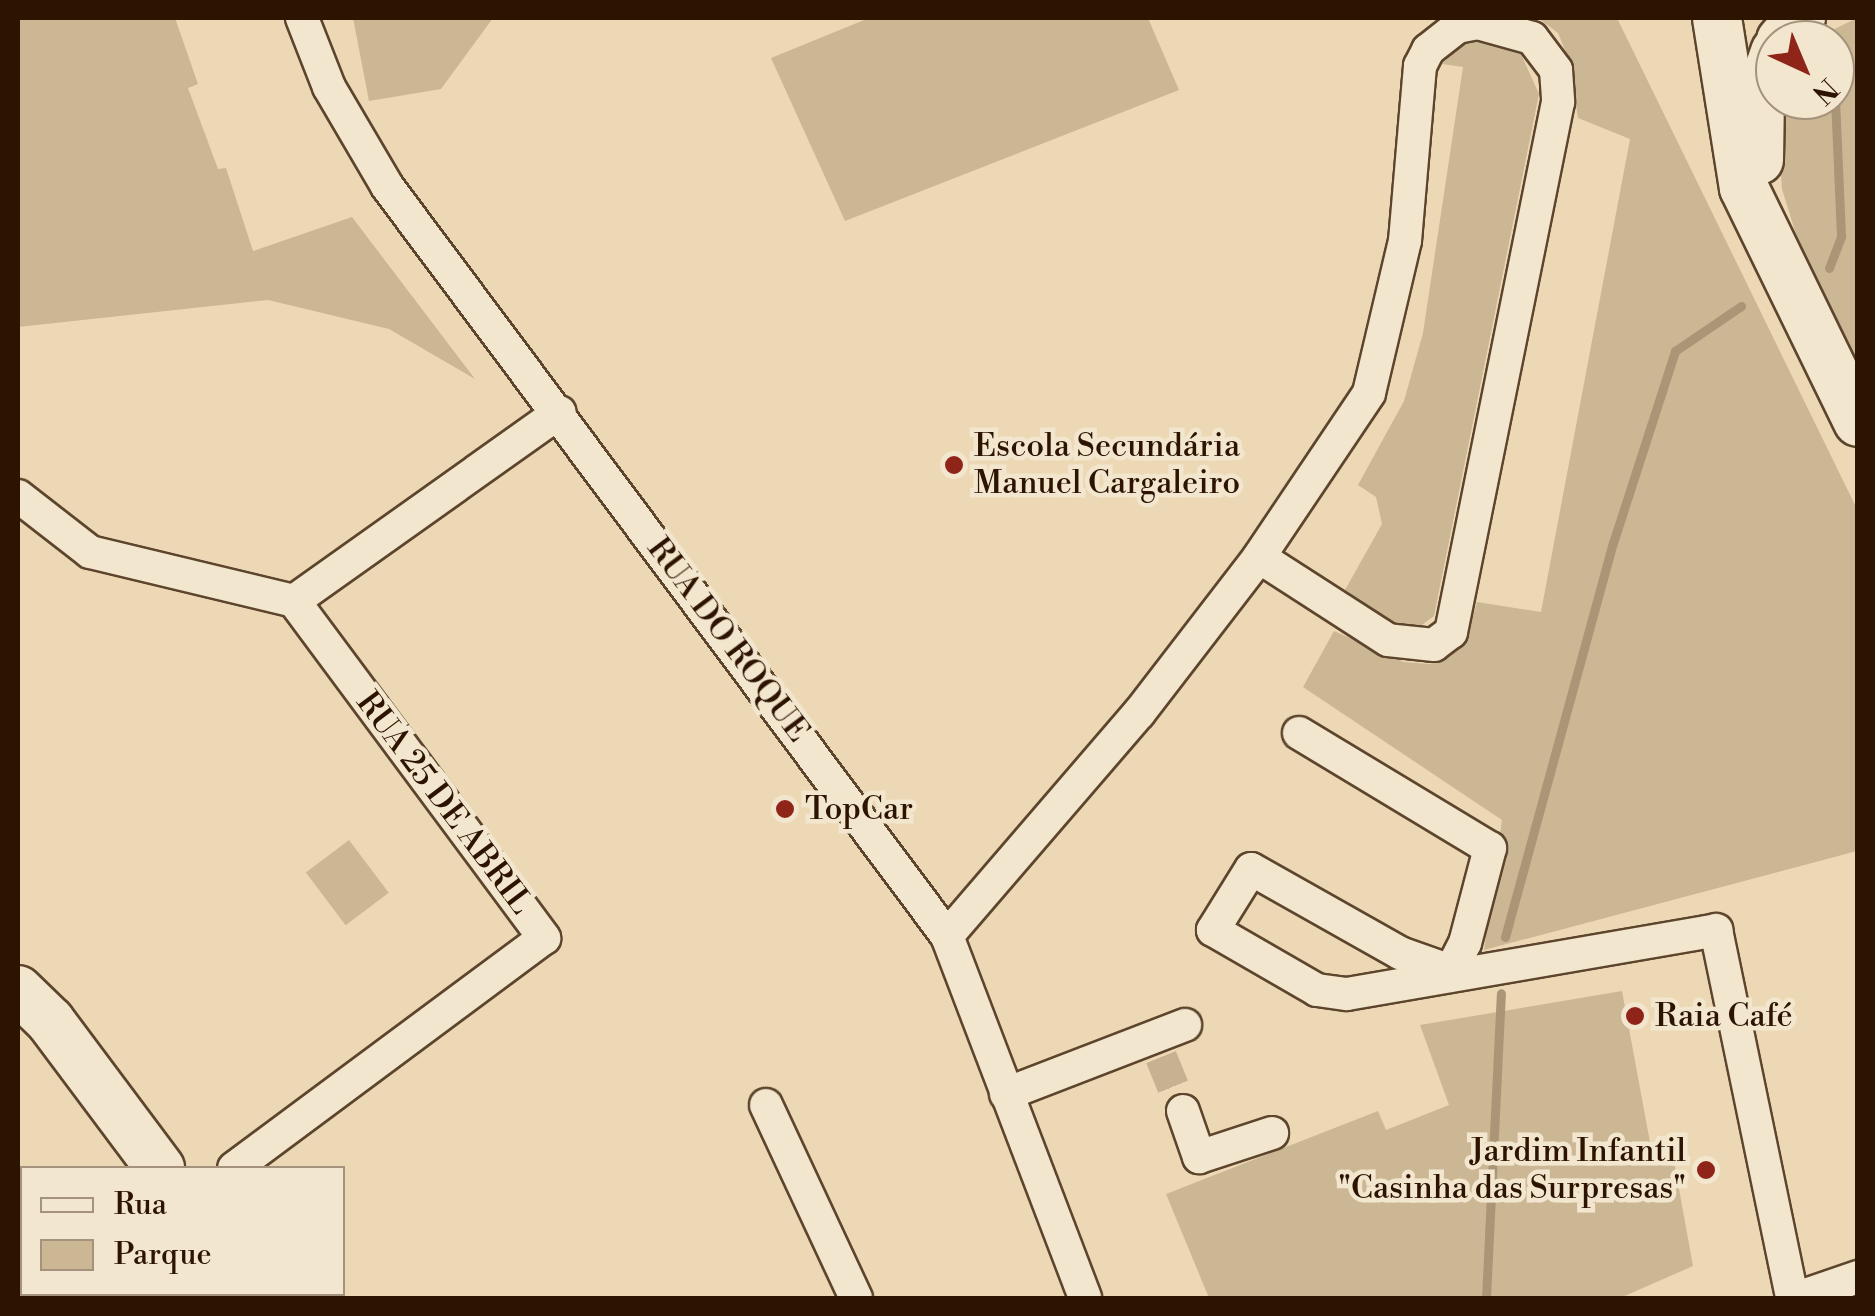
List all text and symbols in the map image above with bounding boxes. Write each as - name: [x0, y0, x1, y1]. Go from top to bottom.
- north arrow: [1755, 20, 1855, 120]
- text: N: [1805, 70, 1845, 111]
- place label: Escola Secundária Manuel Cargaleiro: [974, 428, 1240, 503]
- marker: Escola Secundária Manuel Cargaleiro: [943, 454, 965, 476]
- street label: RUA DO ROQUE: [639, 530, 817, 750]
- street label: RUA 25 DE ABRIL: [348, 684, 540, 922]
- place label: TopCar: [805, 790, 913, 828]
- marker: TopCar: [774, 798, 796, 820]
- place label: Raia Café: [1655, 997, 1793, 1035]
- marker: Raia Café: [1624, 1005, 1646, 1027]
- place label: Jardim Infantil "Casinha das Surpresas": [1338, 1133, 1686, 1208]
- marker: Jardim Infantil "Casinha das Surpresas": [1695, 1159, 1717, 1181]
- legend: [20, 1166, 345, 1296]
- text: Rua: [114, 1186, 167, 1224]
- text: Parque: [114, 1236, 212, 1274]

